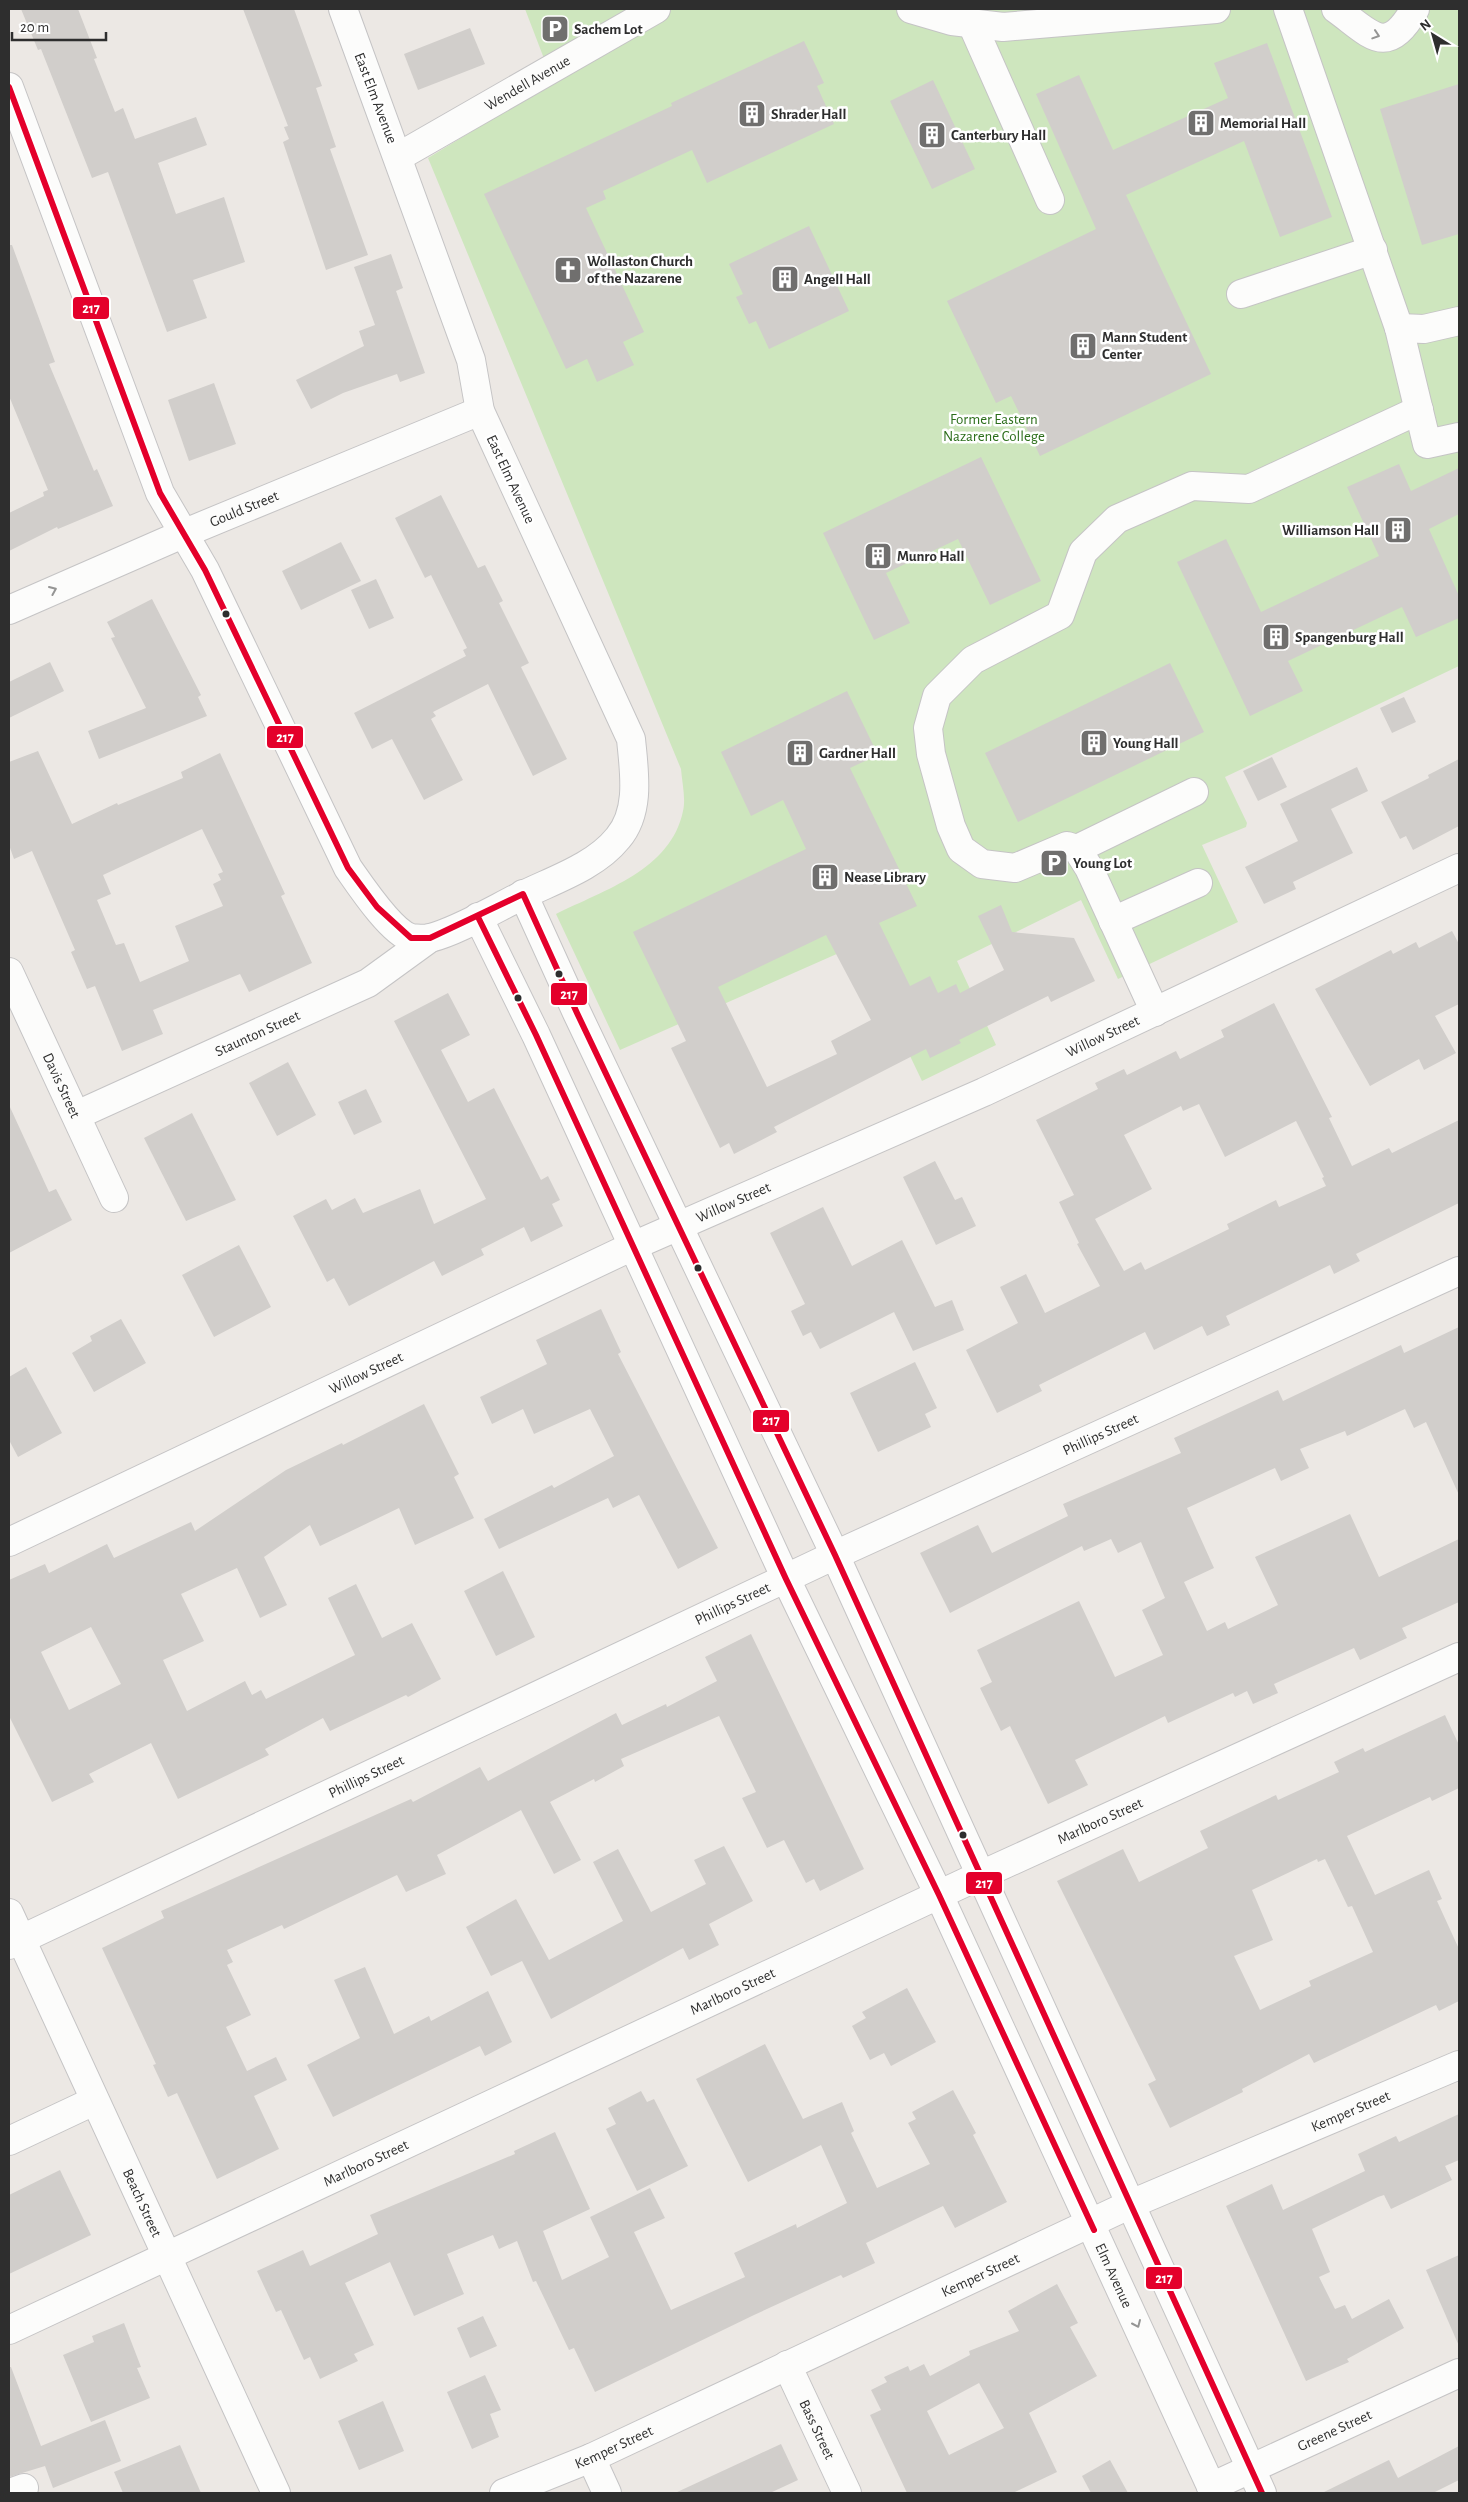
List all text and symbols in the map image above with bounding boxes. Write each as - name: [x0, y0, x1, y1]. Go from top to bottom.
- scale bar: [12, 10, 106, 42]
- north arrow: [1408, 10, 1458, 60]
- parking icon: Sachem Lot: [540, 14, 570, 44]
- text: N: [1418, 17, 1434, 34]
- text: 20 m: [20, 20, 49, 35]
- place label: Sachem Lot: [574, 22, 642, 37]
- one-way arrow: [1371, 30, 1380, 40]
- street label: East Elm Avenue: [351, 51, 400, 146]
- street label: Wendell Avenue: [482, 53, 573, 114]
- building icon: Shrader Hall: [737, 99, 767, 129]
- place label: Shrader Hall: [771, 107, 846, 122]
- building icon: Memorial Hall: [1186, 108, 1216, 138]
- place label: Memorial Hall: [1220, 116, 1306, 131]
- building icon: Canterbury Hall: [917, 120, 947, 150]
- place label: Canterbury Hall: [951, 128, 1046, 143]
- place label: Wollaston Church of the Nazarene: [587, 254, 693, 286]
- church icon: Wollaston Church of the Nazarene: [553, 255, 583, 285]
- building icon: Angell Hall: [770, 264, 800, 294]
- place label: Angell Hall: [804, 272, 871, 287]
- line badge: 217: [72, 296, 110, 320]
- text: 217: [82, 302, 100, 316]
- place label: Mann Student Center: [1102, 330, 1187, 362]
- building icon: Mann Student Center: [1068, 331, 1098, 361]
- park label: Former Eastern Nazarene College: [943, 412, 1045, 444]
- street label: East Elm Avenue: [484, 433, 538, 526]
- street label: Gould Street: [208, 488, 281, 530]
- building icon: Williamson Hall: [1383, 515, 1413, 545]
- place label: Williamson Hall: [1282, 523, 1379, 538]
- building icon: Munro Hall: [863, 541, 893, 571]
- place label: Munro Hall: [897, 549, 965, 564]
- one-way arrow: [49, 586, 57, 596]
- unlabelled marker: [221, 609, 231, 619]
- building icon: Spangenburg Hall: [1261, 622, 1291, 652]
- place label: Spangenburg Hall: [1295, 630, 1404, 645]
- line badge: 217: [266, 725, 304, 749]
- building icon: Young Hall: [1079, 728, 1109, 758]
- text: 217: [276, 731, 294, 745]
- place label: Young Hall: [1113, 736, 1179, 751]
- building icon: Gardner Hall: [785, 738, 815, 768]
- place label: Gardner Hall: [819, 746, 896, 761]
- parking icon: Young Lot: [1039, 848, 1069, 878]
- place label: Young Lot: [1073, 856, 1132, 871]
- building icon: Nease Library: [810, 862, 840, 892]
- place label: Nease Library: [844, 870, 926, 885]
- unlabelled marker: [554, 969, 564, 979]
- line badge: 217: [550, 982, 588, 1006]
- text: 217: [560, 988, 578, 1002]
- unlabelled marker: [513, 993, 523, 1003]
- street label: Staunton Street: [213, 1008, 302, 1059]
- street label: Willow Street: [1064, 1013, 1142, 1060]
- street label: Davis Street: [40, 1051, 83, 1121]
- street label: Willow Street: [694, 1180, 773, 1225]
- unlabelled marker: [693, 1263, 703, 1273]
- street label: Willow Street: [327, 1349, 405, 1397]
- line badge: 217: [752, 1409, 790, 1433]
- street label: Phillips Street: [1060, 1411, 1141, 1458]
- text: 217: [762, 1414, 780, 1428]
- street label: Phillips Street: [693, 1580, 773, 1628]
- street label: Phillips Street: [326, 1753, 407, 1801]
- street label: Marlboro Street: [1055, 1795, 1145, 1847]
- unlabelled marker: [958, 1830, 968, 1840]
- line badge: 217: [965, 1871, 1003, 1895]
- text: 217: [975, 1877, 993, 1891]
- street label: Marlboro Street: [688, 1965, 778, 2018]
- street label: Kemper Street: [1309, 2088, 1393, 2135]
- street label: Marlboro Street: [321, 2137, 411, 2190]
- street label: Beach Street: [120, 2167, 164, 2240]
- street label: Elm Avenue: [1092, 2241, 1135, 2310]
- street label: Kemper Street: [939, 2251, 1022, 2300]
- line badge: 217: [1145, 2266, 1183, 2290]
- text: 217: [1155, 2272, 1173, 2286]
- one-way arrow: [1130, 2319, 1141, 2328]
- street label: Bass Street: [796, 2397, 837, 2462]
- street label: Greene Street: [1295, 2407, 1374, 2454]
- street label: Kemper Street: [573, 2423, 655, 2472]

